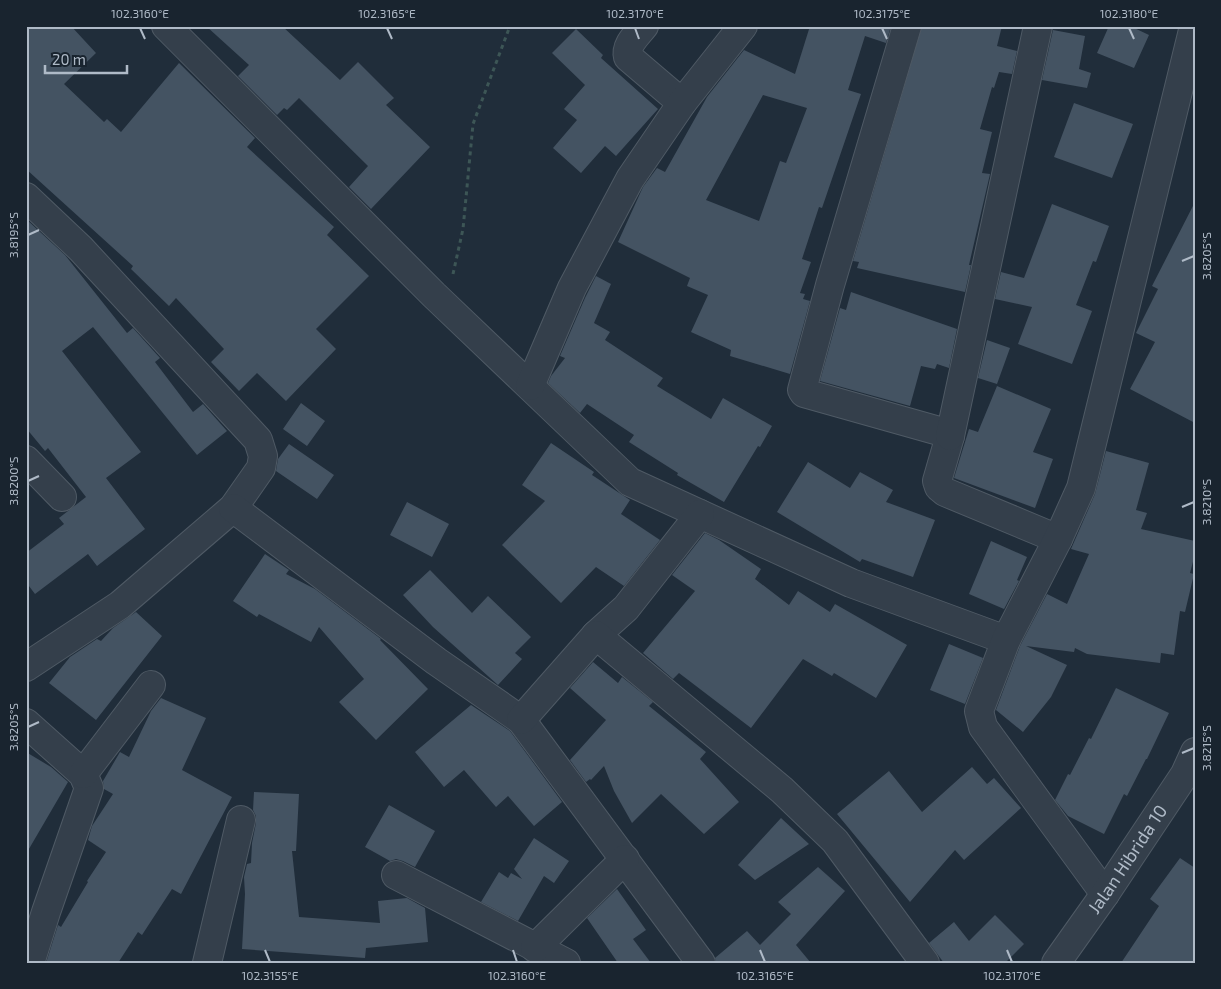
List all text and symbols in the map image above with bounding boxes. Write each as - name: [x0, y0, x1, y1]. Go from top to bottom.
- text: 102.3160°E: [111, 6, 169, 20]
- text: 102.3165°E: [358, 6, 416, 20]
- text: 102.3170°E: [606, 6, 664, 20]
- text: 102.3175°E: [854, 6, 911, 20]
- text: 102.3180°E: [1100, 6, 1159, 20]
- scale bar: [45, 42, 128, 74]
- text: 20 m: [52, 50, 86, 68]
- text: 3.8195°S: [6, 212, 20, 258]
- text: 3.8205°S: [1199, 232, 1213, 280]
- text: 3.8200°S: [6, 456, 20, 506]
- text: 3.8210°S: [1199, 478, 1213, 525]
- text: 3.8205°S: [6, 703, 20, 751]
- text: 3.8215°S: [1199, 725, 1213, 771]
- street label: Jalan Hibrida 10: [1083, 800, 1171, 918]
- text: 102.3155°E: [242, 968, 299, 982]
- text: 102.3160°E: [488, 968, 546, 982]
- text: 102.3165°E: [736, 968, 794, 982]
- text: 102.3170°E: [983, 968, 1041, 982]

